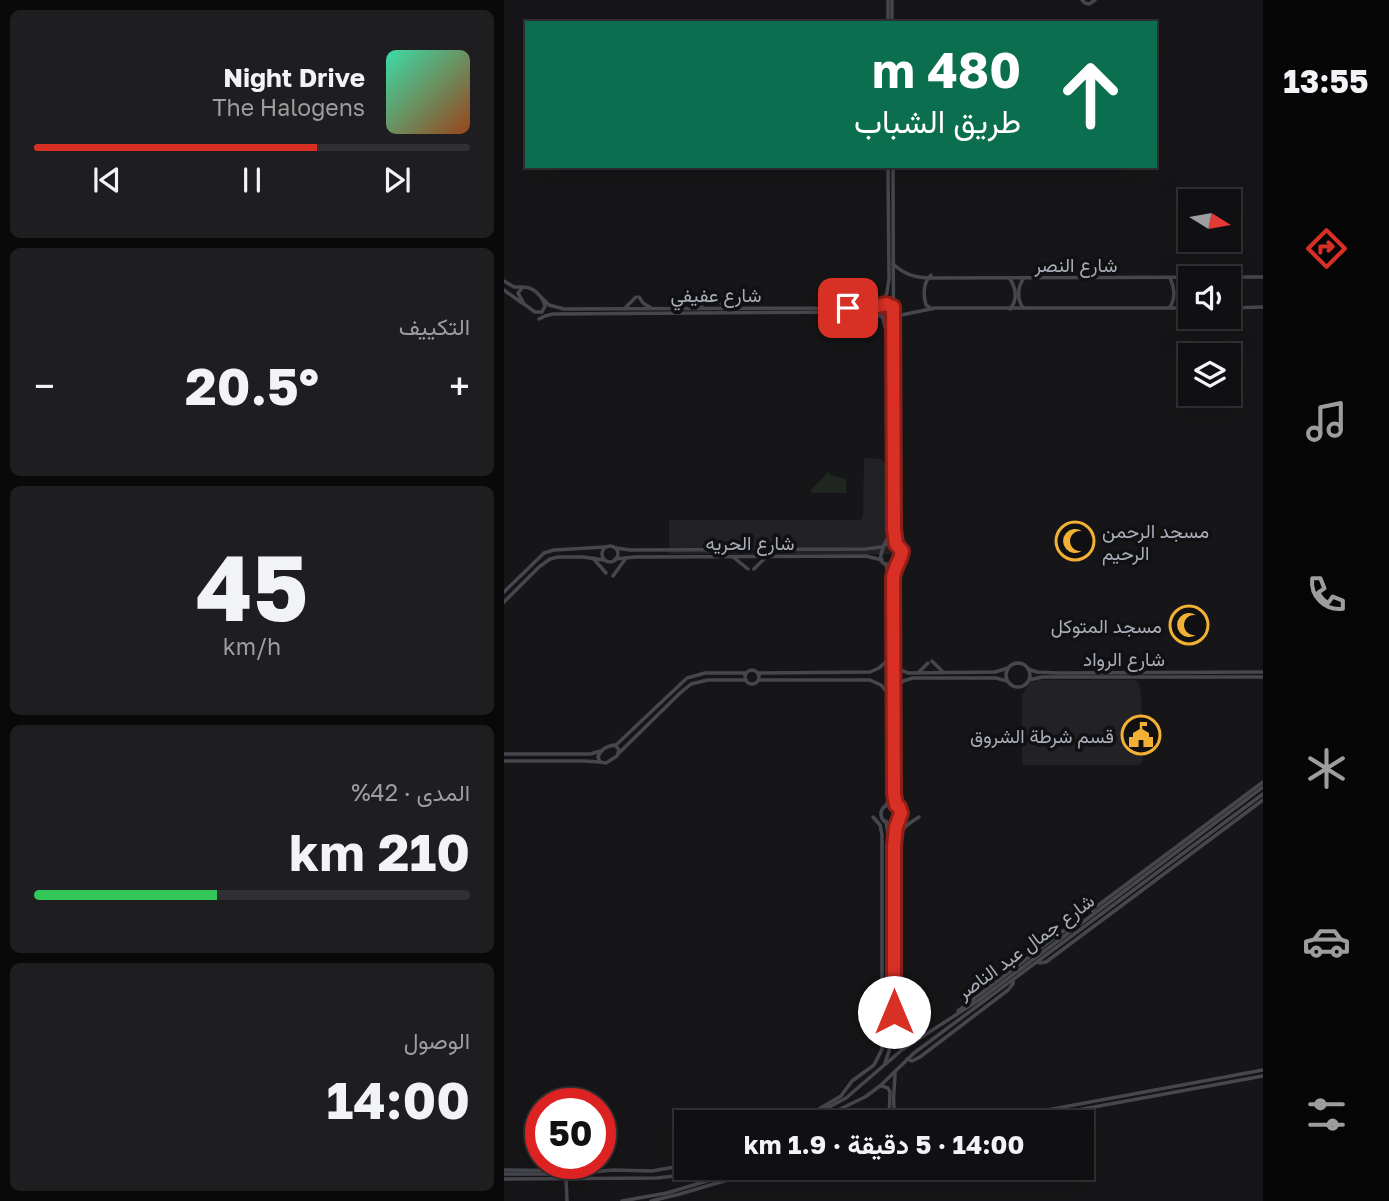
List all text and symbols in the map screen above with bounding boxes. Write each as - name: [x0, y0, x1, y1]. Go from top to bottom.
- text: 480 m: [872, 40, 1021, 99]
- icon: ahead: [1045, 49, 1136, 140]
- text: Night Drive: [223, 62, 365, 93]
- text: 13:55: [1283, 62, 1369, 100]
- text: The Halogens: [212, 93, 365, 121]
- text: طريق الشباب: [854, 102, 1021, 140]
- icon: previous: [88, 161, 126, 199]
- icon: pause: [233, 161, 271, 199]
- icon: next: [378, 161, 416, 199]
- north arrow: [1178, 189, 1241, 252]
- map controls: [1178, 189, 1241, 406]
- icon: directions: [1302, 224, 1351, 273]
- street label: شارع النصر: [1034, 253, 1117, 278]
- button: sound: [1178, 266, 1241, 329]
- pin: [818, 278, 878, 338]
- street label: شارع عفيفي: [670, 283, 762, 311]
- icon: arrive: [829, 289, 867, 327]
- text: التكييف: [399, 312, 470, 340]
- button: layers: [1178, 343, 1241, 406]
- text: 20.5°: [185, 354, 319, 416]
- text: −: [34, 363, 55, 408]
- text: +: [449, 363, 470, 408]
- icon: music: [1302, 397, 1351, 446]
- place label: مسجد الرحمن الرحيم: [1102, 519, 1209, 566]
- mosque icon: مسجد الرحمن الرحيم: [1054, 520, 1096, 562]
- street label: شارع الحريه: [706, 531, 794, 556]
- text: 45: [196, 532, 308, 641]
- icon: phone: [1302, 570, 1351, 619]
- mosque icon: مسجد المتوكل: [1168, 604, 1210, 646]
- place label: مسجد المتوكل: [1051, 614, 1162, 638]
- text: km/h: [223, 632, 281, 660]
- street label: شارع الرواد: [1083, 647, 1165, 672]
- public building icon: قسم شرطة الشروق: [1120, 714, 1162, 756]
- place label: قسم شرطة الشروق: [970, 724, 1114, 749]
- icon: climate: [1302, 744, 1351, 793]
- text: المدى · 42%: [351, 778, 470, 806]
- text: 210 km: [289, 820, 470, 882]
- street label: شارع جمال عبد الناصر: [951, 888, 1099, 1006]
- icon: car: [1302, 917, 1351, 966]
- position arrow: [857, 975, 931, 1049]
- text: الوصول: [404, 1026, 470, 1054]
- text: 14:00: [326, 1068, 470, 1130]
- speed limit sign: 50: [525, 1088, 616, 1179]
- icon: filters: [1302, 1090, 1351, 1139]
- text: 14:00 · 5 دقيقة · 1.9 km: [744, 1129, 1024, 1160]

